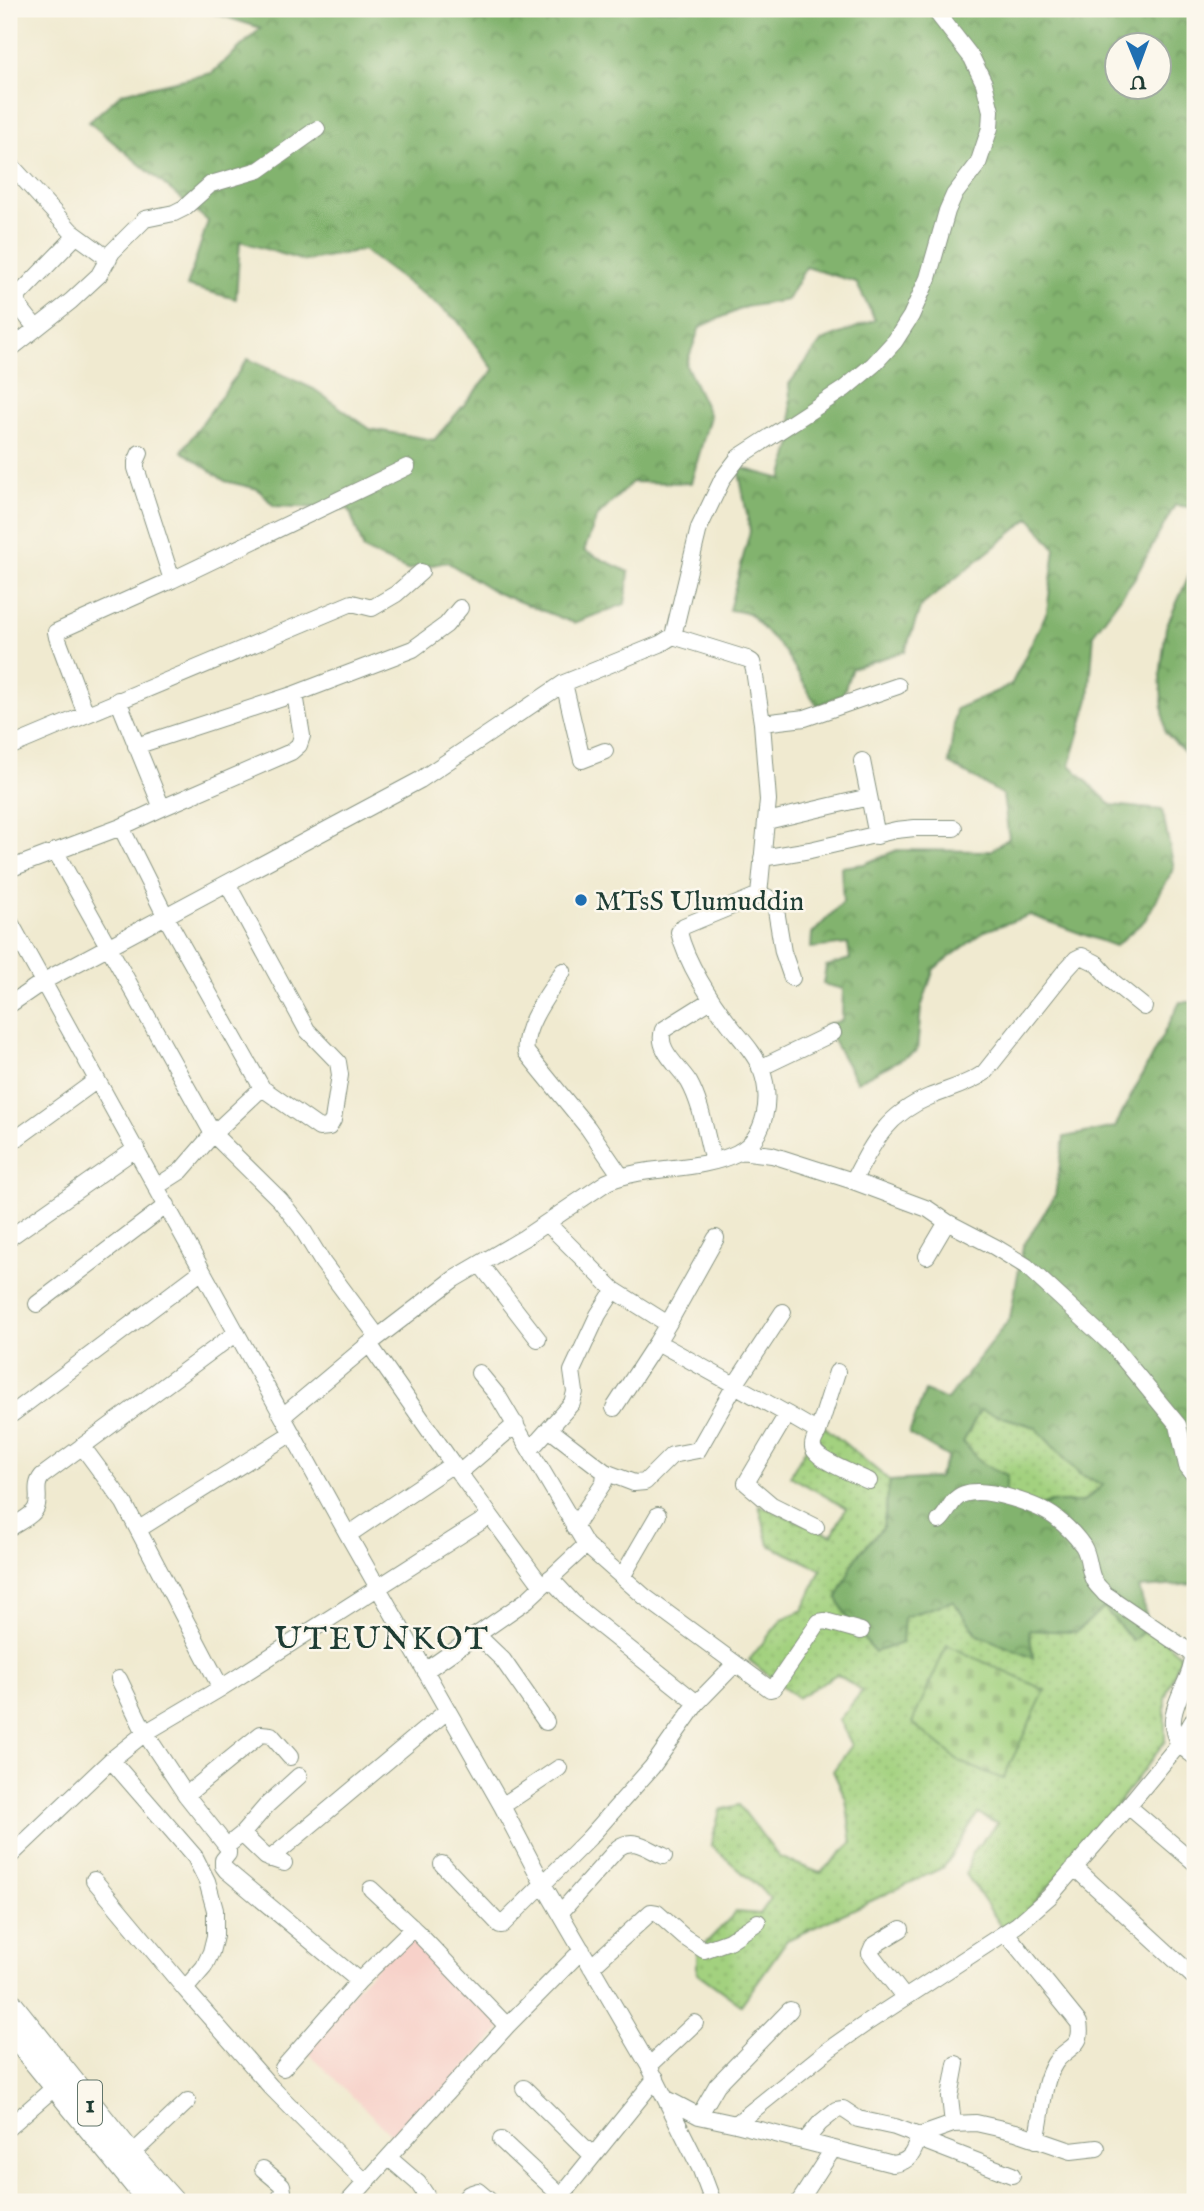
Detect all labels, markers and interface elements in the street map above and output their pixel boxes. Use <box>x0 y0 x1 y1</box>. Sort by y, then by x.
north arrow <box>1102 32 1172 102</box>
text: U <box>1129 69 1148 93</box>
place label: MTsS Ulumuddin <box>595 885 804 920</box>
marker: MTsS Ulumuddin <box>573 892 589 908</box>
district label: UTEUNKOT <box>274 1620 490 1661</box>
road number: 1 <box>78 2080 102 2126</box>

